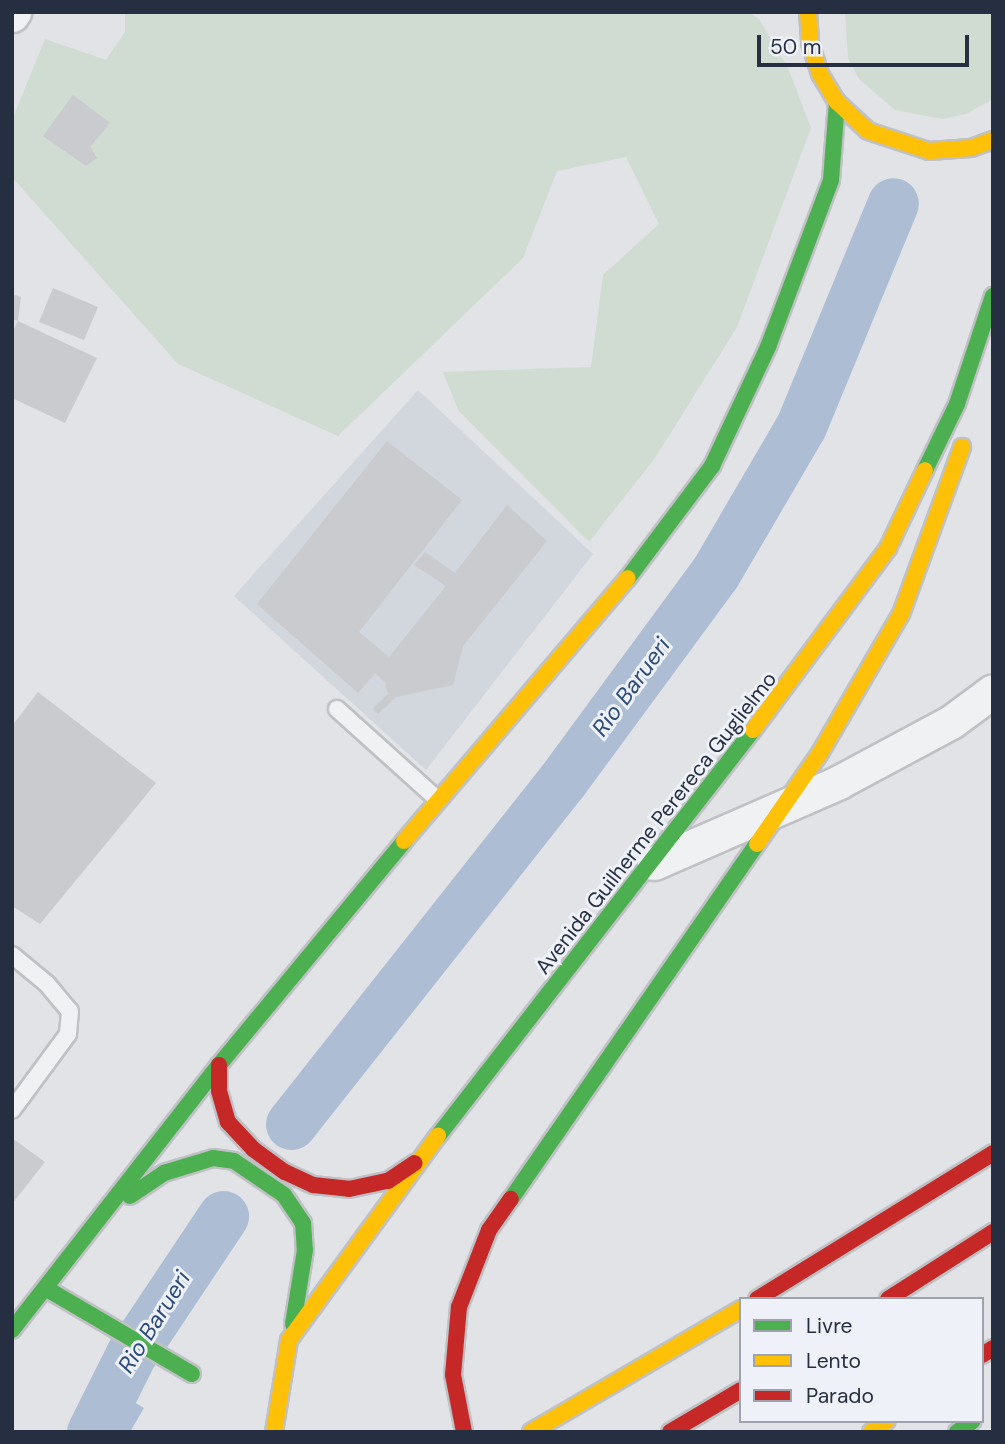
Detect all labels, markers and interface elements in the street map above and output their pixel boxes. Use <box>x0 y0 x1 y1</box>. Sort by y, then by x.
scale bar <box>760 21 972 65</box>
text: 50 m <box>770 33 821 61</box>
water label: Rio Barueri <box>586 632 676 742</box>
street label: Avenida Guilherme Perereca Guglielmo <box>530 667 782 979</box>
water label: Rio Barueri <box>112 1266 196 1378</box>
legend <box>739 1297 984 1423</box>
text: Livre <box>806 1312 852 1340</box>
text: Lento <box>806 1347 861 1375</box>
text: Parado <box>806 1382 874 1410</box>

